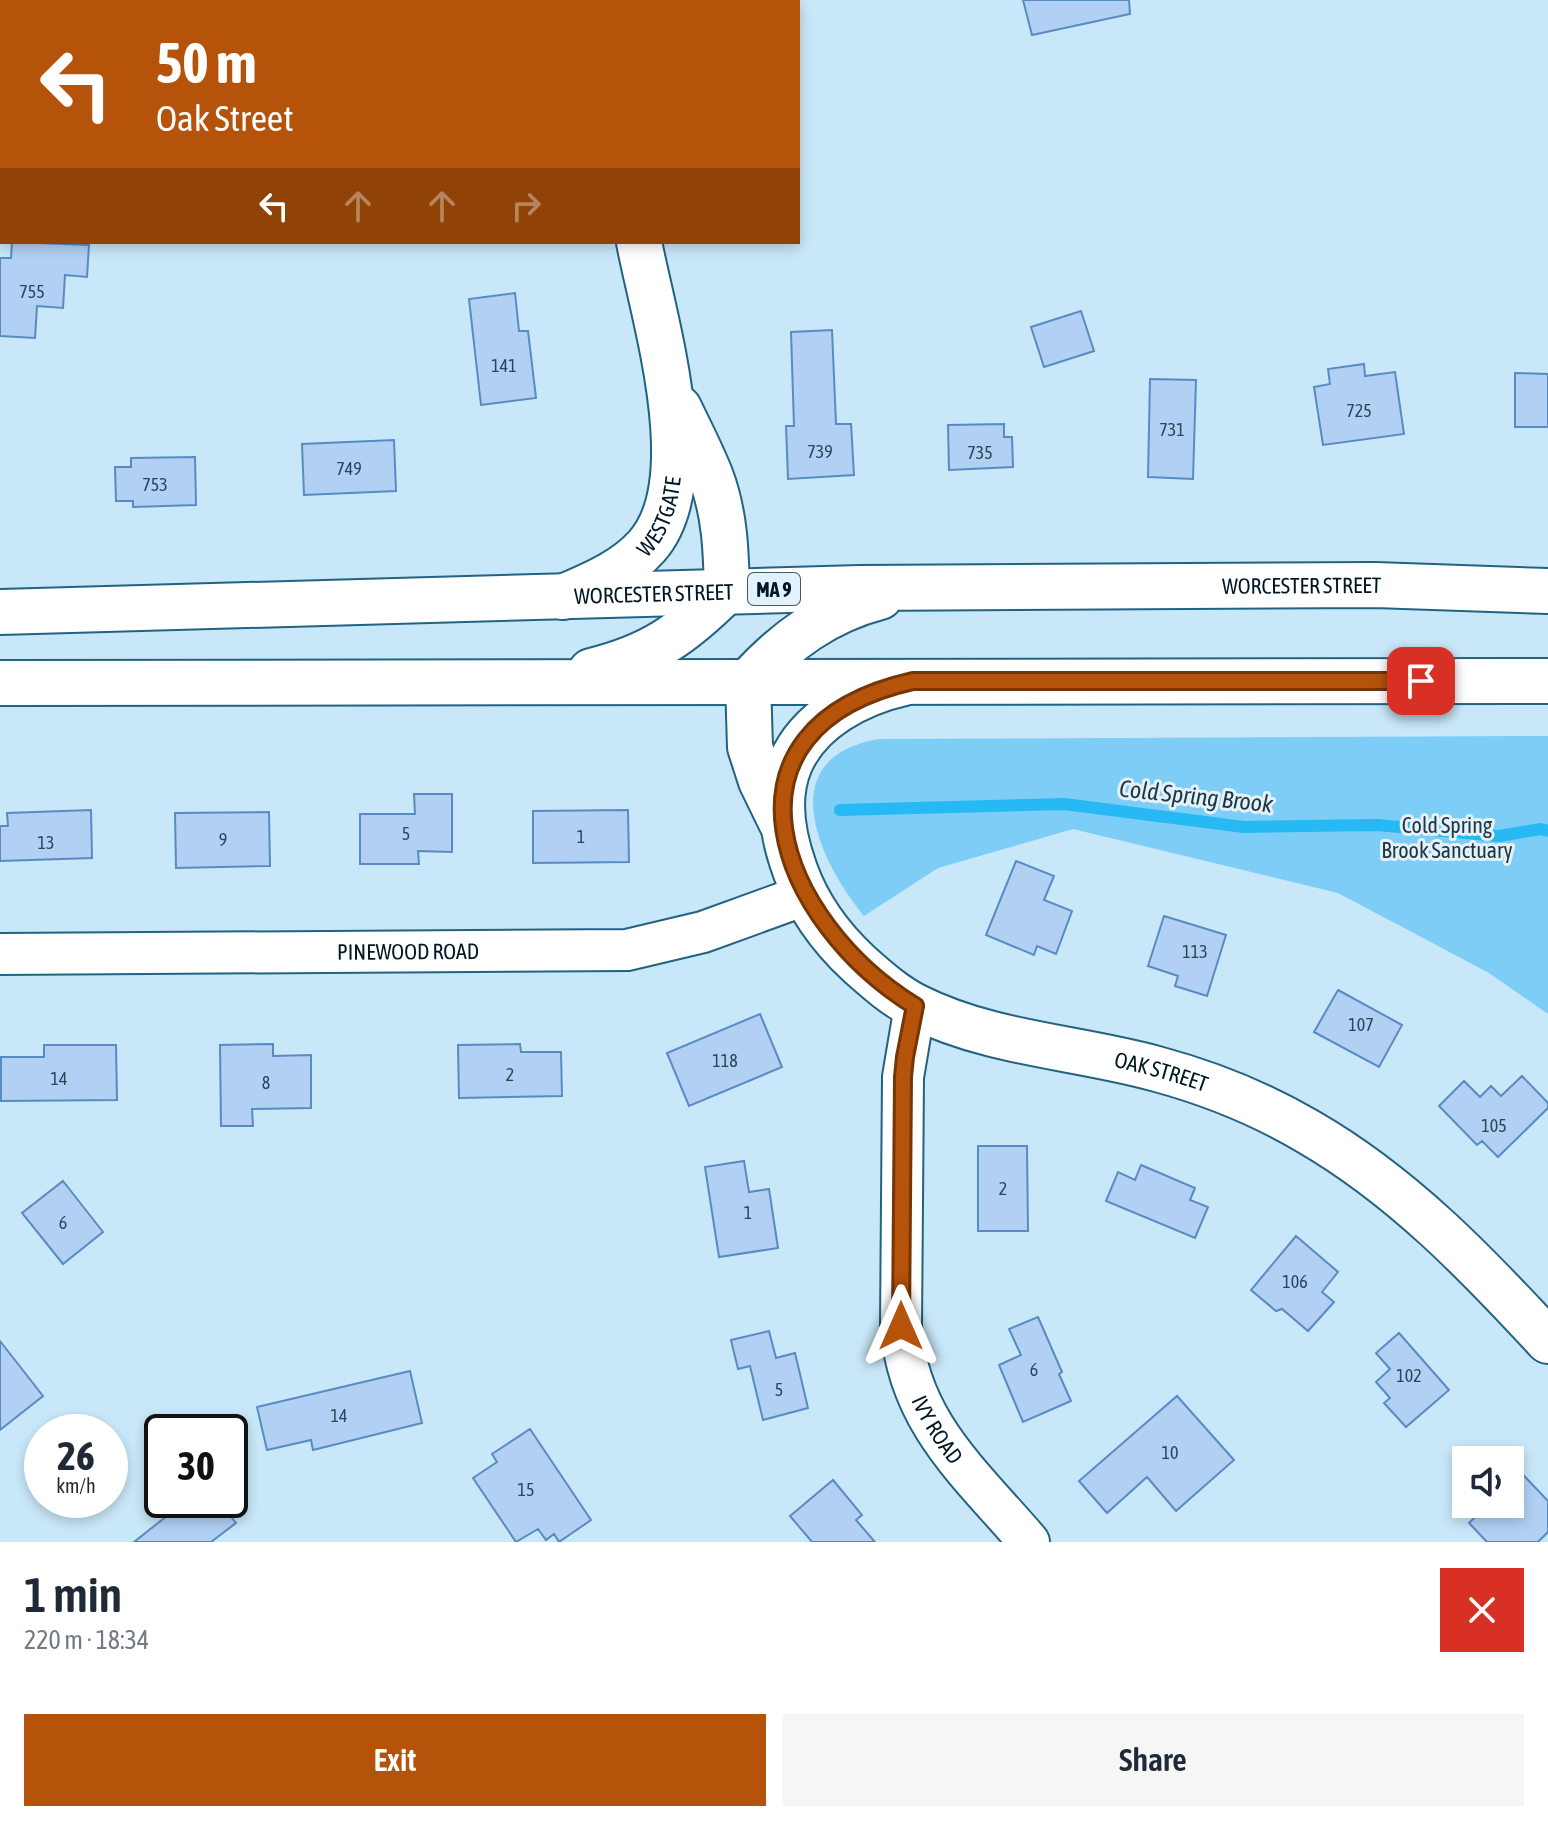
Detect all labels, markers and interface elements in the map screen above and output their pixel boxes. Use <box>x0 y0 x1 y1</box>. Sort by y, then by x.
text: 50 m <box>156 31 257 95</box>
icon: left <box>24 32 128 136</box>
text: Oak Street <box>156 97 294 139</box>
icon: left <box>252 184 296 228</box>
icon: ahead <box>336 184 380 228</box>
icon: ahead <box>420 184 464 228</box>
icon: right <box>504 184 548 228</box>
house number: 755 <box>19 281 45 302</box>
house number: 141 <box>491 355 517 376</box>
house number: 725 <box>1346 400 1372 421</box>
house number: 731 <box>1159 419 1185 440</box>
house number: 739 <box>807 441 833 462</box>
house number: 735 <box>967 442 993 463</box>
house number: 749 <box>336 458 362 479</box>
house number: 753 <box>142 474 168 495</box>
street label: WESTGATE <box>631 475 686 562</box>
street label: WORCESTER STREET <box>1222 572 1382 599</box>
road number: MA 9 <box>748 573 800 605</box>
street label: WORCESTER STREET <box>574 579 734 609</box>
pin <box>1387 647 1455 715</box>
icon: arrive <box>1399 659 1443 703</box>
water label: Cold Spring Brook <box>1118 775 1274 818</box>
park label: Cold Spring Brook Sanctuary <box>1381 812 1513 863</box>
house number: 5 <box>402 823 410 844</box>
house number: 1 <box>577 826 585 847</box>
house number: 9 <box>219 829 227 850</box>
house number: 13 <box>38 832 54 853</box>
street label: PINEWOOD ROAD <box>337 938 479 965</box>
house number: 113 <box>1182 941 1208 962</box>
house number: 107 <box>1348 1014 1374 1035</box>
street label: OAK STREET <box>1112 1046 1212 1097</box>
house number: 118 <box>712 1050 738 1071</box>
house number: 2 <box>506 1064 514 1085</box>
house number: 14 <box>51 1068 67 1089</box>
house number: 8 <box>262 1072 270 1093</box>
house number: 105 <box>1481 1115 1507 1136</box>
house number: 2 <box>999 1178 1007 1199</box>
house number: 1 <box>744 1202 752 1223</box>
house number: 6 <box>59 1212 67 1233</box>
house number: 106 <box>1282 1271 1308 1292</box>
position arrow <box>859 1284 943 1368</box>
house number: 6 <box>1030 1359 1038 1380</box>
house number: 102 <box>1396 1365 1422 1386</box>
house number: 5 <box>775 1379 783 1400</box>
street label: IVY ROAD <box>906 1391 968 1469</box>
house number: 14 <box>331 1405 347 1426</box>
speed limit sign: 30 <box>144 1414 248 1518</box>
text: 26 <box>57 1433 95 1478</box>
house number: 10 <box>1162 1442 1178 1463</box>
map controls <box>1452 1446 1524 1518</box>
button: sound <box>1452 1446 1524 1518</box>
text: km/h <box>56 1474 96 1497</box>
house number: 15 <box>518 1479 534 1500</box>
text: 1 min <box>24 1567 122 1622</box>
button: close <box>1440 1568 1524 1652</box>
text: 220 m · 18:34 <box>24 1625 149 1655</box>
button: Exit <box>24 1714 766 1806</box>
button: Share <box>782 1714 1524 1806</box>

